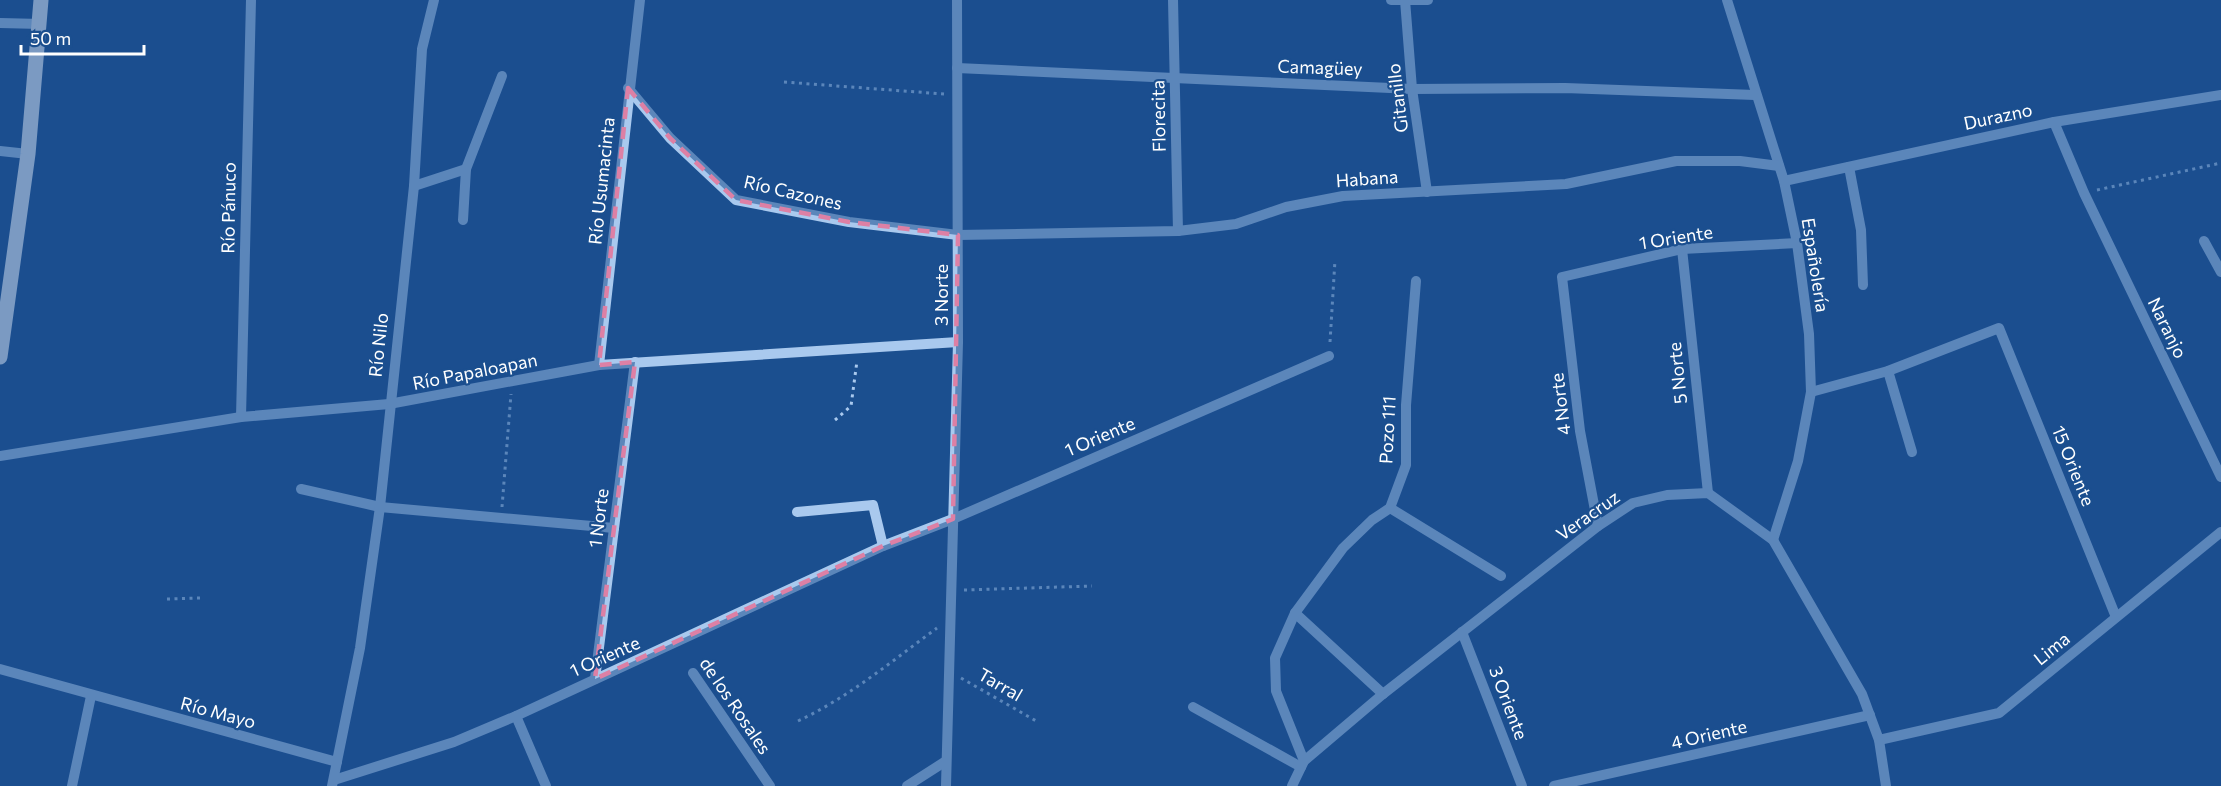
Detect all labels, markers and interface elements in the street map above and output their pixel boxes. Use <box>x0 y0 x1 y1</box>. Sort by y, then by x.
scale bar <box>21 18 144 56</box>
text: 50 m <box>30 27 71 49</box>
street label: Camagüey <box>1277 55 1363 79</box>
street label: Gitanillo <box>1382 62 1412 134</box>
street label: Florecita <box>1146 80 1170 152</box>
street label: Durazno <box>1961 98 2034 134</box>
street label: Río Usumacinta <box>583 116 619 246</box>
street label: Río Pánuco <box>216 162 240 254</box>
street label: Habana <box>1335 165 1399 191</box>
street label: Río Cazones <box>742 170 845 214</box>
street label: Españolería <box>1798 216 1834 314</box>
street label: 1 Oriente <box>1637 220 1714 254</box>
street label: 3 Norte <box>930 264 952 326</box>
street label: Naranjo <box>2144 293 2192 362</box>
street label: Río Nilo <box>364 312 392 378</box>
street label: 5 Norte <box>1663 341 1691 405</box>
street label: Río Papaloapan <box>410 348 539 394</box>
street label: 4 Norte <box>1545 372 1575 436</box>
street label: Pozo 111 <box>1374 395 1400 464</box>
street label: 1 Oriente <box>1061 411 1138 461</box>
street label: 15 Oriente <box>2048 422 2100 509</box>
street label: Veracruz <box>1552 485 1623 545</box>
street label: 1 Norte <box>583 487 613 549</box>
street label: Lima <box>2029 627 2074 669</box>
street label: 1 Oriente <box>566 631 643 681</box>
street label: de los Rosales <box>695 653 776 758</box>
street label: Tarral <box>974 663 1027 706</box>
street label: 3 Oriente <box>1485 663 1533 742</box>
street label: Río Mayo <box>178 691 258 733</box>
street label: 4 Oriente <box>1669 715 1749 753</box>

